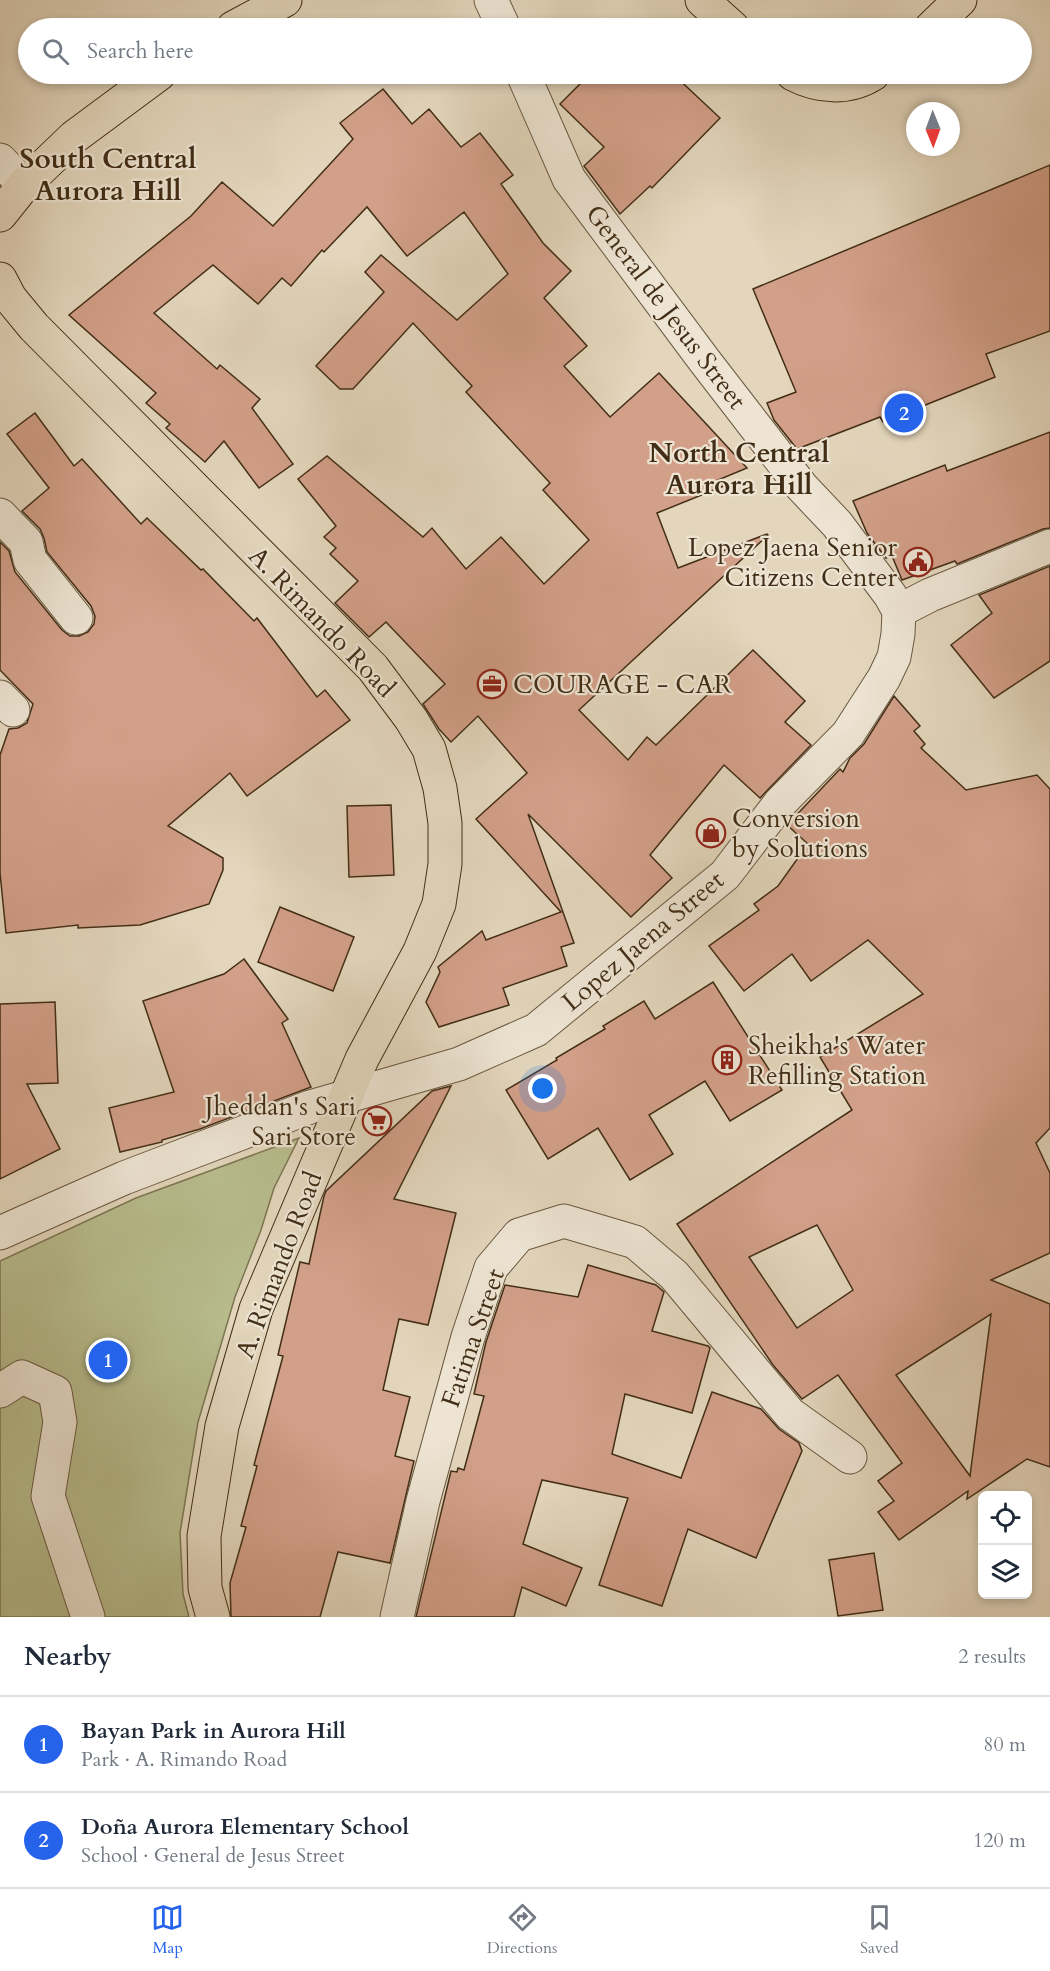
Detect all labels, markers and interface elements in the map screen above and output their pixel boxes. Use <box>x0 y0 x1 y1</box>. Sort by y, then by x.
search box <box>18 18 1032 84</box>
icon: search <box>39 35 72 68</box>
text: Search here <box>87 36 194 66</box>
north arrow <box>906 102 960 156</box>
district label: South Central Aurora Hill <box>20 140 196 210</box>
street label: General de Jesus Street <box>577 198 755 416</box>
pin: 2 <box>884 390 924 436</box>
district label: North Central Aurora Hill <box>649 434 829 504</box>
place label: Lopez Jaena Senior Citizens Center <box>688 530 898 595</box>
street label: A. Rimando Road <box>241 539 403 705</box>
public building icon: Lopez Jaena Senior Citizens Center <box>902 546 934 578</box>
place label: COURAGE - CAR <box>513 667 732 702</box>
office icon: COURAGE - CAR <box>476 668 508 700</box>
place label: Conversion by Solutions <box>732 801 868 866</box>
shop icon: Conversion by Solutions <box>695 817 727 849</box>
street label: Lopez Jaena Street <box>555 863 731 1019</box>
place label: Sheikha's Water Refilling Station <box>748 1028 926 1093</box>
building icon: Sheikha's Water Refilling Station <box>711 1044 743 1076</box>
your location <box>528 1074 557 1103</box>
place label: Jheddan's Sari Sari Store <box>201 1089 356 1154</box>
supermarket icon: Jheddan's Sari Sari Store <box>361 1105 393 1137</box>
street label: A. Rimando Road <box>227 1166 331 1363</box>
street label: Fatima Street <box>433 1264 513 1412</box>
pin: 1 <box>88 1338 128 1382</box>
map controls <box>978 1491 1032 1599</box>
button: locate <box>978 1491 1032 1545</box>
button: layers <box>978 1545 1032 1599</box>
text: Nearby <box>24 1639 112 1674</box>
text: 2 results <box>958 1643 1026 1670</box>
text: Bayan Park in Aurora Hill <box>81 1716 346 1746</box>
text: 1 <box>38 1731 49 1758</box>
text: 80 m <box>983 1731 1026 1758</box>
text: Park · A. Rimando Road <box>81 1746 287 1773</box>
text: Doña Aurora Elementary School <box>81 1812 409 1842</box>
text: 2 <box>38 1827 49 1854</box>
text: 120 m <box>973 1827 1026 1854</box>
text: School · General de Jesus Street <box>81 1842 344 1869</box>
tab: Map <box>151 1901 184 1959</box>
tab: Directions <box>487 1901 557 1959</box>
tab: Saved <box>860 1901 899 1959</box>

